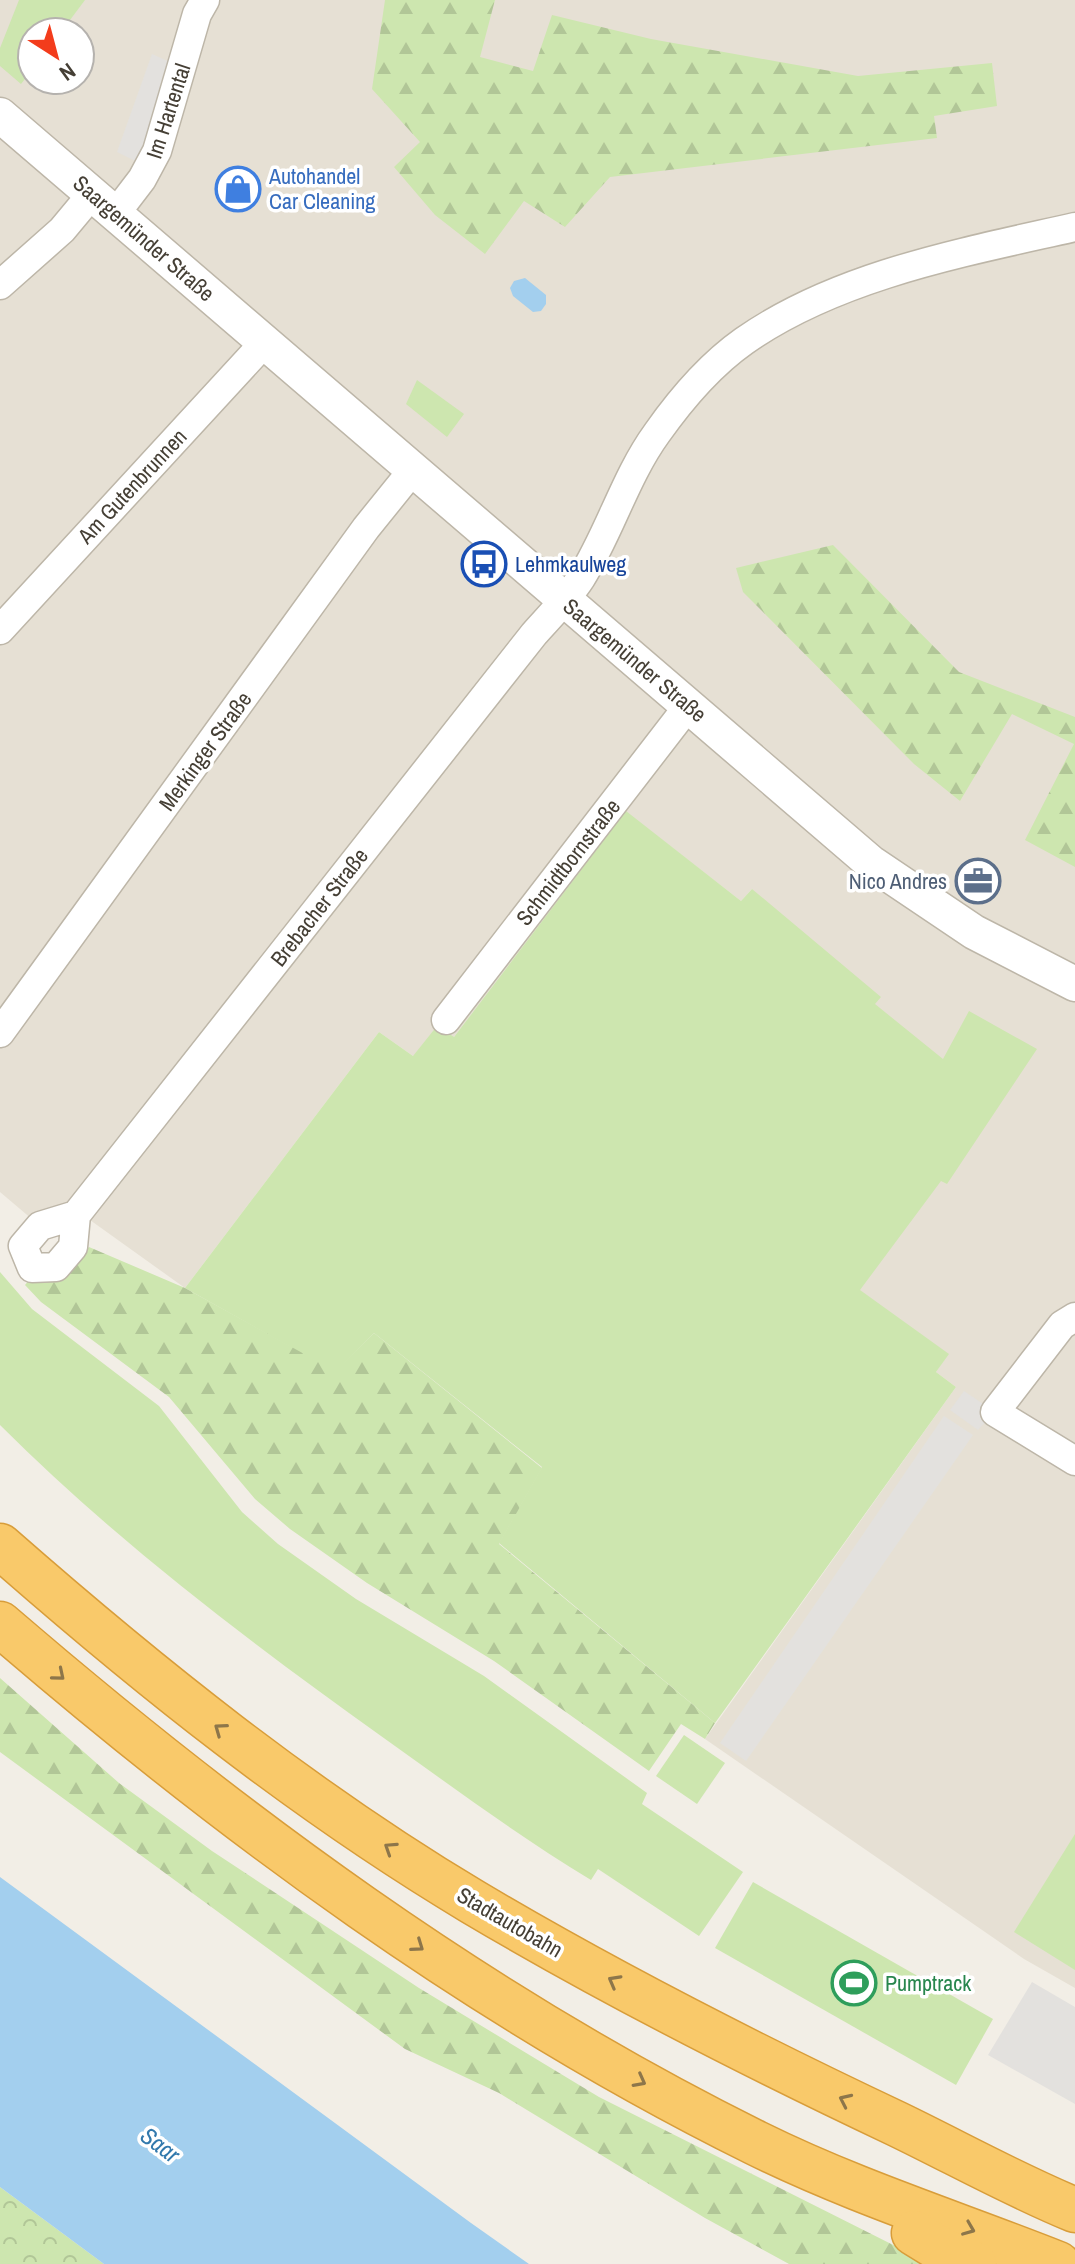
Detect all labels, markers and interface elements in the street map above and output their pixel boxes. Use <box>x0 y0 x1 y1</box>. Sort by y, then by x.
north arrow <box>16 16 96 96</box>
text: N <box>54 56 82 88</box>
street label: Im Hartental <box>139 60 197 162</box>
place label: Autohandel Car Cleaning <box>268 161 375 216</box>
shop icon: Autohandel Car Cleaning <box>214 165 262 213</box>
street label: Saargemünder Straße <box>67 168 221 308</box>
street label: Am Gutenbrunnen <box>70 422 193 551</box>
bus stop icon: Lehmkaulweg <box>460 540 508 588</box>
place label: Lehmkaulweg <box>515 549 626 579</box>
street label: Saargemünder Straße <box>557 591 713 729</box>
street label: Merkinger Straße <box>152 685 258 817</box>
street label: Schmidtbornstraße <box>509 792 627 932</box>
street label: Brebacher Straße <box>263 842 375 972</box>
office icon: Nico Andres <box>954 857 1002 905</box>
place label: Nico Andres <box>849 866 947 896</box>
one-way arrow <box>50 1665 64 1680</box>
one-way arrow <box>214 1724 229 1739</box>
one-way arrow <box>385 1843 399 1858</box>
street label: Stadtautobahn <box>452 1880 568 1964</box>
one-way arrow <box>409 1936 423 1951</box>
sports icon: Pumptrack <box>830 1959 878 2007</box>
place label: Pumptrack <box>885 1968 972 1998</box>
one-way arrow <box>608 1975 622 1991</box>
one-way arrow <box>631 2071 646 2086</box>
one-way arrow <box>838 2094 853 2110</box>
water label: Saar <box>134 2119 188 2170</box>
one-way arrow <box>961 2219 975 2236</box>

